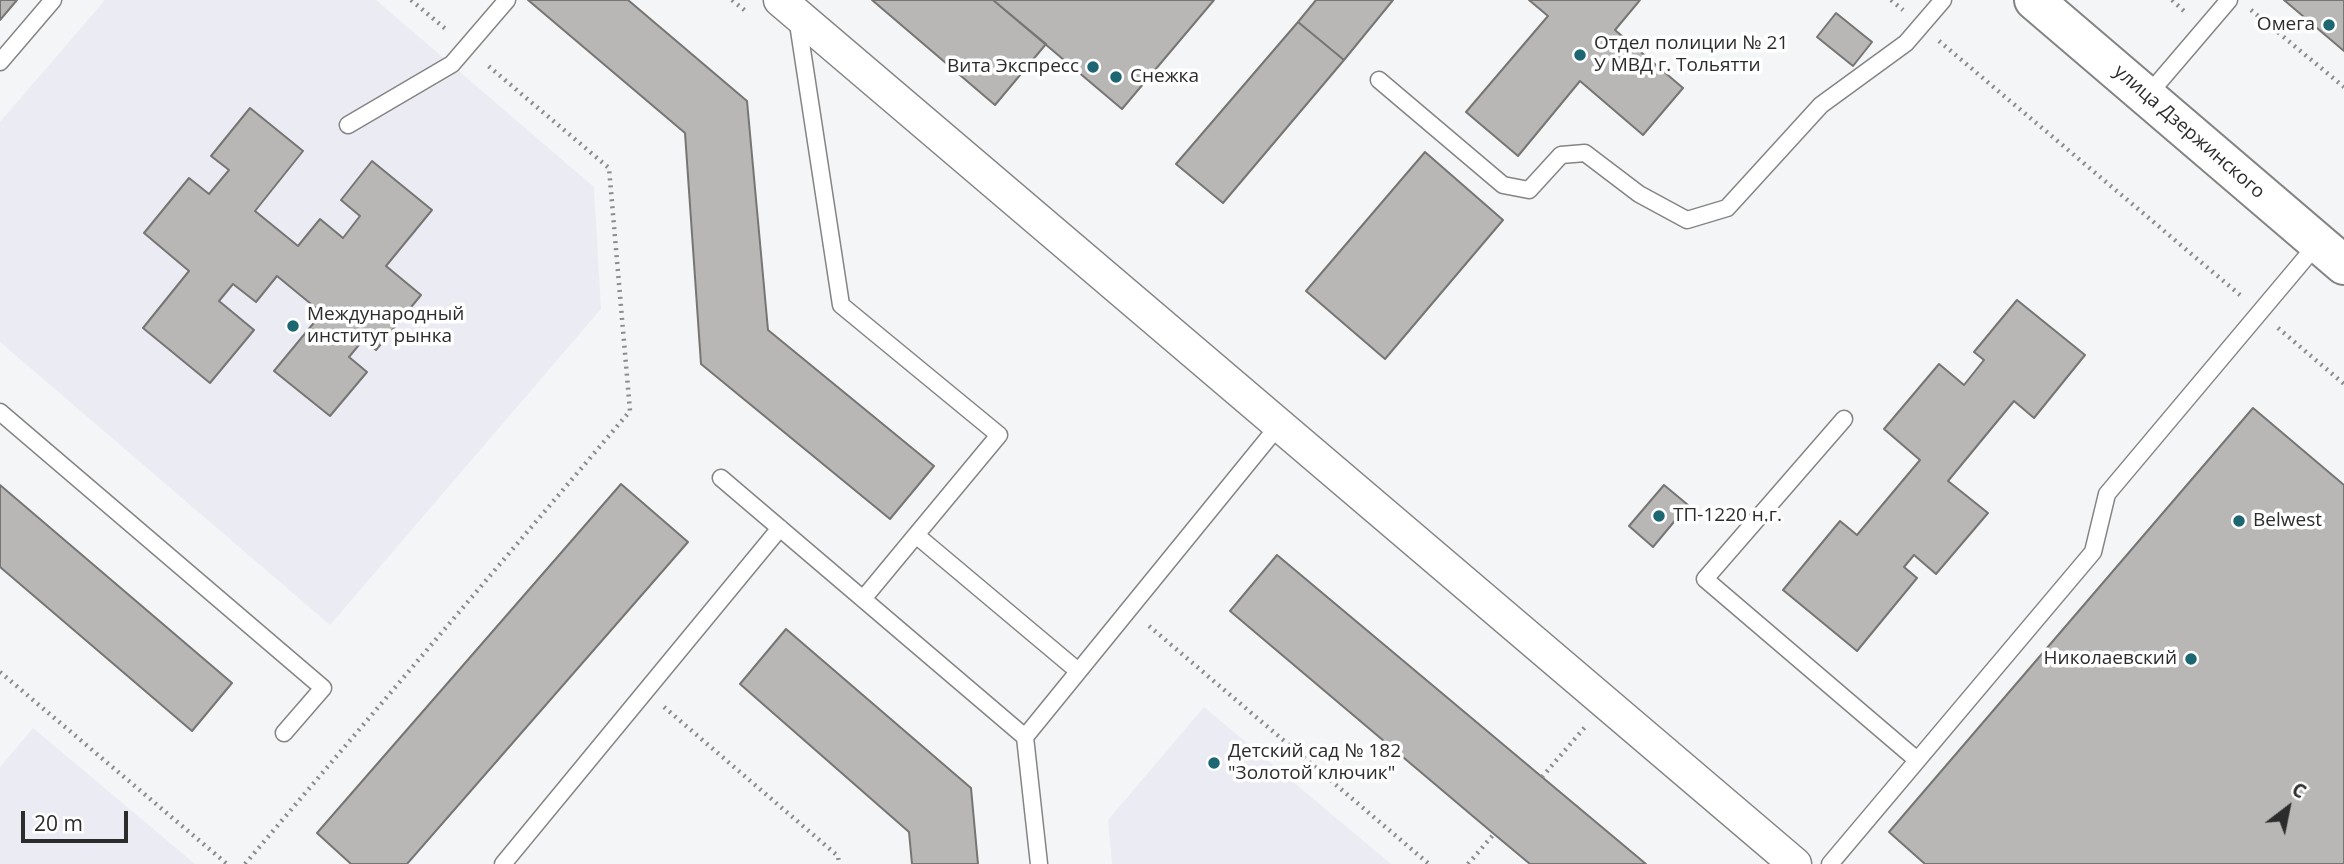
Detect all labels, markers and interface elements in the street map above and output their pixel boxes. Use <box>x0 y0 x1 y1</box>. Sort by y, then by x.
place label: Омега <box>2257 14 2315 36</box>
marker: Омега <box>2321 17 2337 33</box>
place label: Отдел полиции № 21 У МВД г. Тольятти <box>1594 33 1788 77</box>
marker: Отдел полиции № 21 У МВД г. Тольятти <box>1572 47 1588 63</box>
place label: Вита Экспресс <box>947 56 1079 78</box>
marker: Вита Экспресс <box>1085 59 1101 75</box>
street label: улица Дзержинского <box>2109 60 2269 204</box>
place label: Снежка <box>1130 66 1199 88</box>
marker: Снежка <box>1108 69 1124 85</box>
place label: Международный институт рынка <box>307 304 464 348</box>
marker: Международный институт рынка <box>285 318 301 334</box>
place label: ТП-1220 н.г. <box>1673 505 1782 527</box>
marker: ТП-1220 н.г. <box>1651 508 1667 524</box>
place label: Belwest <box>2253 510 2322 532</box>
marker: Belwest <box>2231 513 2247 529</box>
place label: Николаевский <box>2044 648 2177 670</box>
marker: Николаевский <box>2183 651 2199 667</box>
place label: Детский сад № 182 "Золотой ключик" <box>1228 741 1401 785</box>
marker: Детский сад № 182 "Золотой ключик" <box>1206 755 1222 771</box>
north arrow <box>2253 773 2323 843</box>
text: С <box>2287 776 2311 804</box>
scale bar <box>24 798 131 842</box>
text: 20 m <box>34 809 83 837</box>

